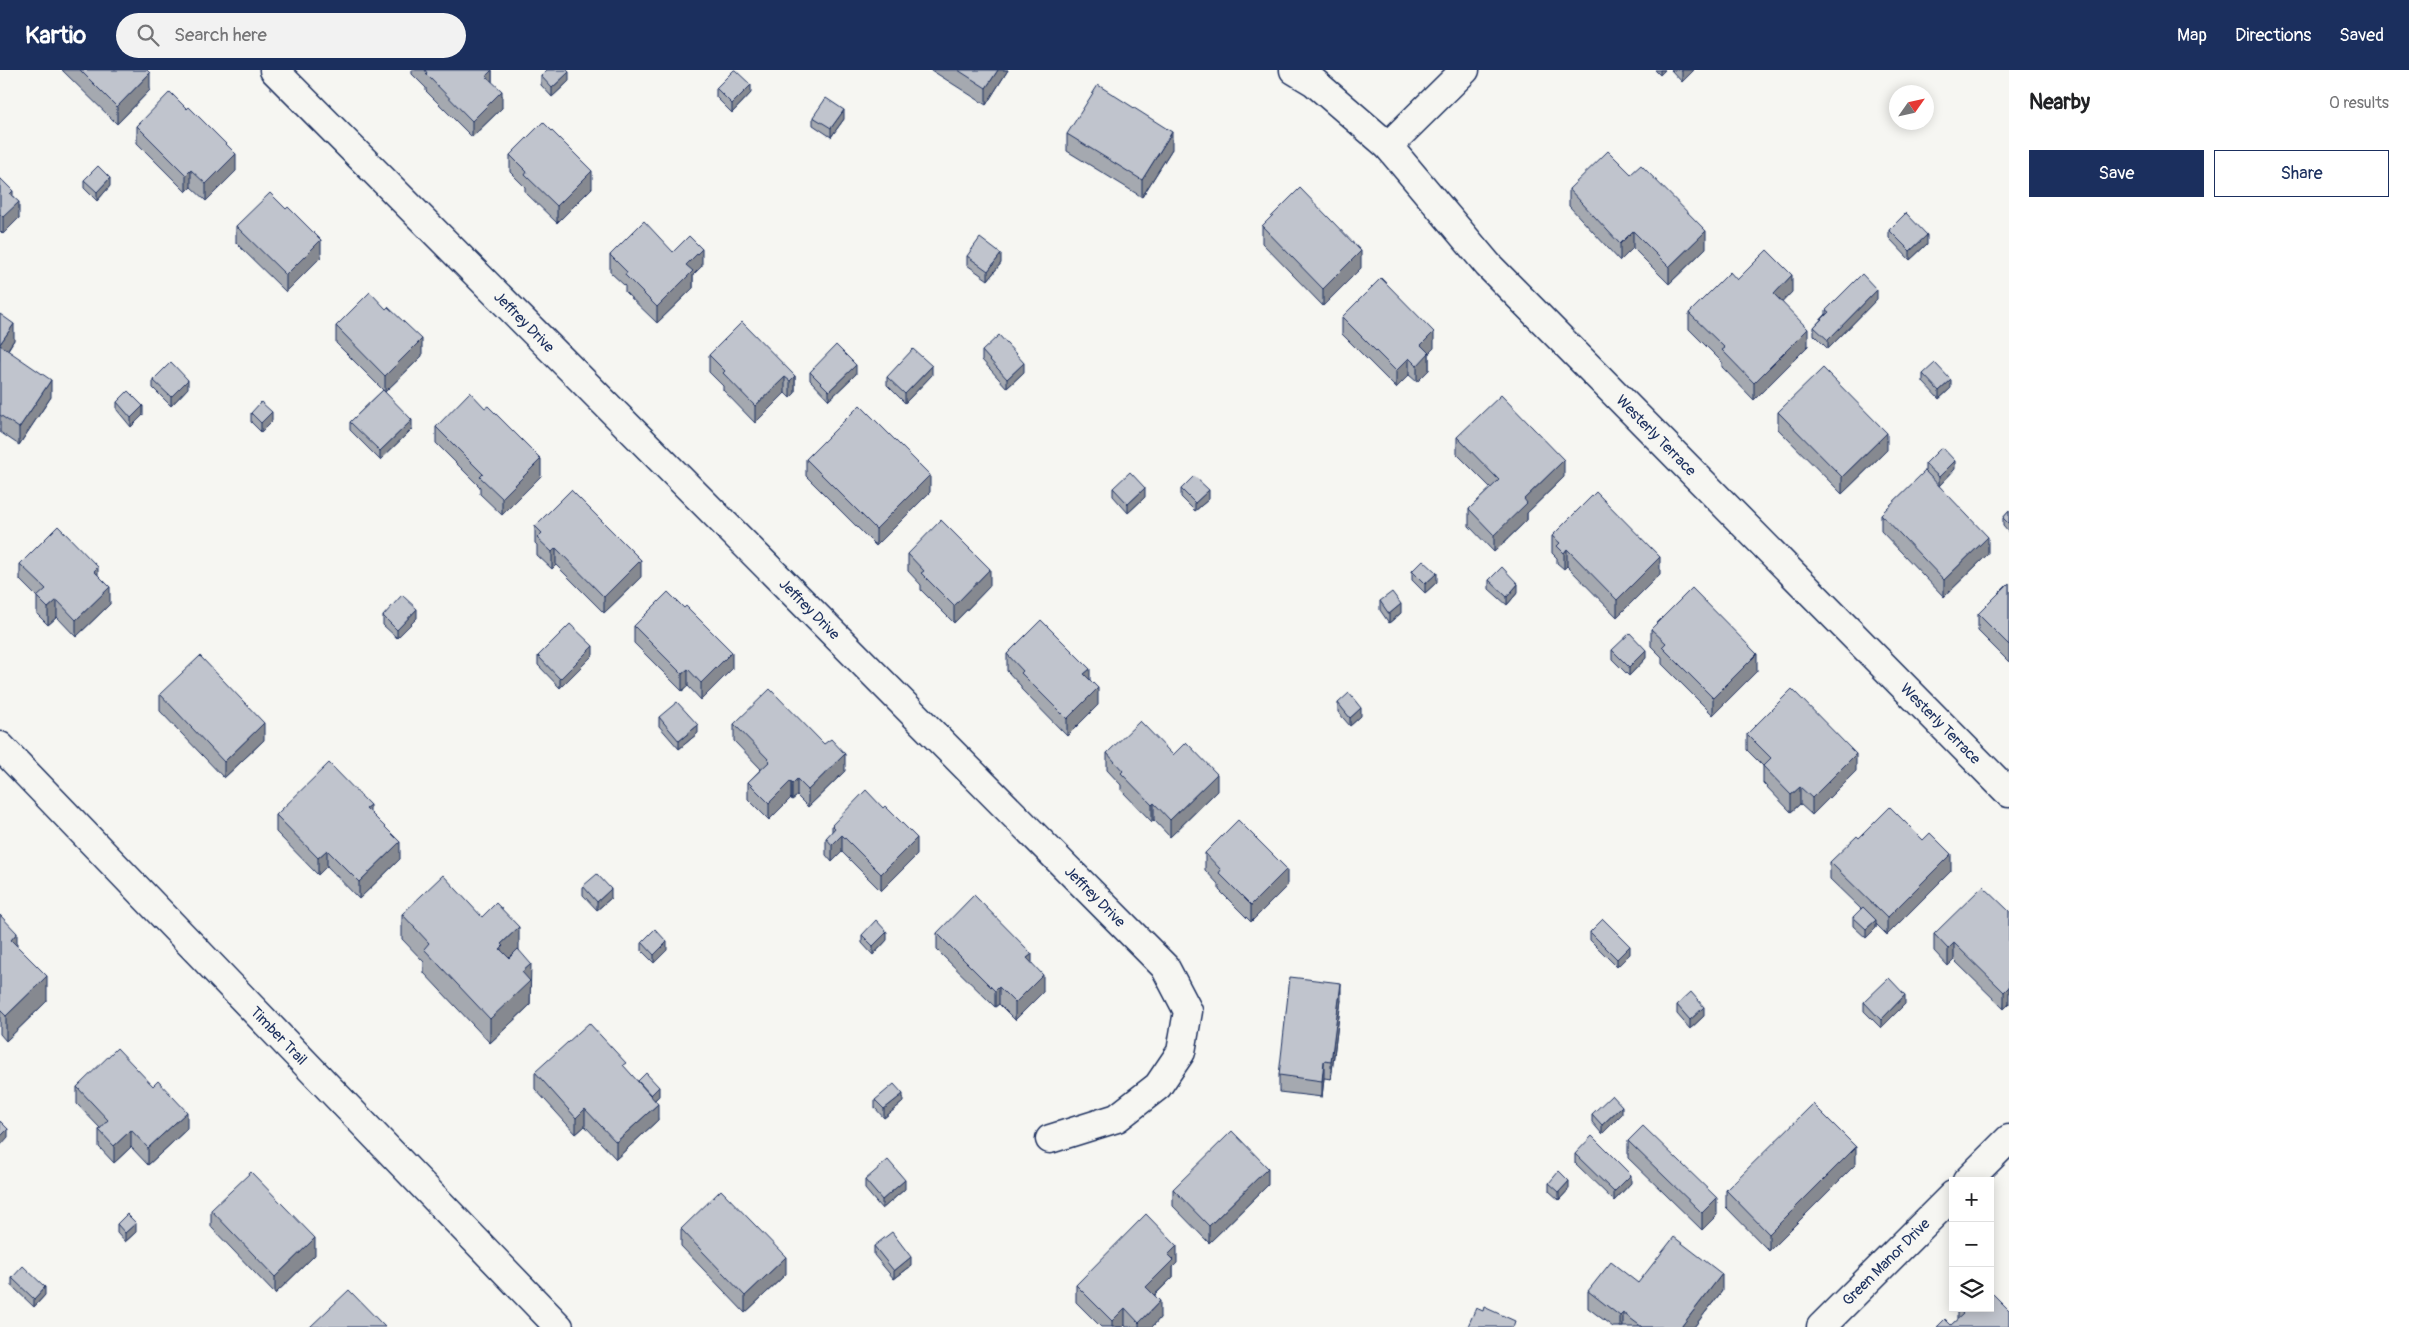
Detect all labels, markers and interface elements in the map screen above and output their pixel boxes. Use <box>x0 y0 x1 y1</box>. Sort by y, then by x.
search box <box>116 13 466 58</box>
text: Kartio <box>25 21 86 50</box>
icon: search <box>134 21 162 49</box>
text: Search here <box>174 23 267 47</box>
text: Map <box>2177 24 2207 47</box>
text: Directions <box>2235 24 2311 47</box>
text: Saved <box>2339 24 2384 47</box>
north arrow <box>1889 85 1934 130</box>
text: Nearby <box>2029 89 2090 116</box>
text: 0 results <box>2329 93 2389 113</box>
button: Save <box>2029 150 2204 197</box>
button: Share <box>2214 150 2389 197</box>
street label: Jeffrey Drive <box>489 288 559 357</box>
street label: Westerly Terrace <box>1612 391 1700 481</box>
street label: Jeffrey Drive <box>775 575 844 645</box>
street label: Westerly Terrace <box>1896 679 1985 769</box>
street label: Jeffrey Drive <box>1060 862 1130 932</box>
street label: Timber Trail <box>246 1003 311 1069</box>
map controls <box>1949 1177 1994 1312</box>
button: + <box>1949 1177 1994 1222</box>
street label: Green Manor Drive <box>1839 1214 1935 1310</box>
button: − <box>1949 1222 1994 1267</box>
button: layers <box>1949 1267 1994 1312</box>

